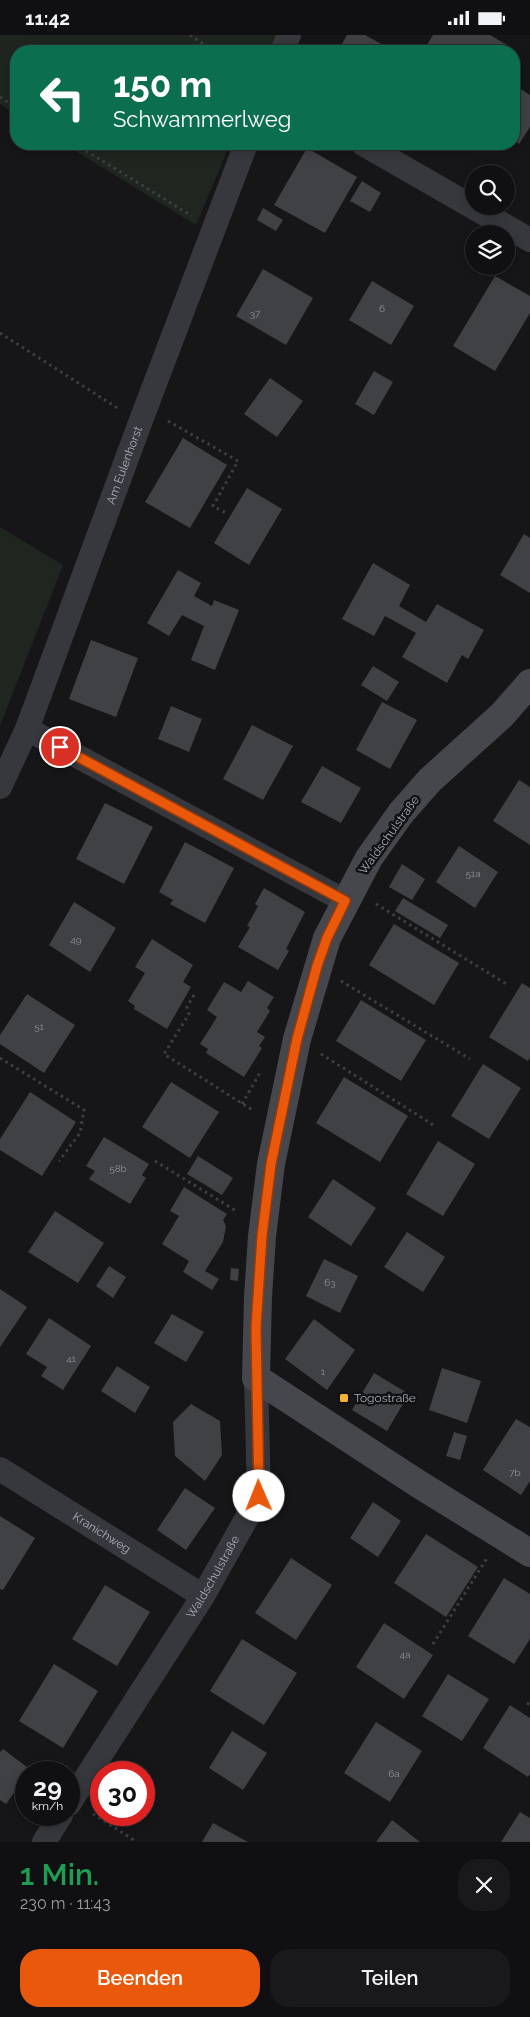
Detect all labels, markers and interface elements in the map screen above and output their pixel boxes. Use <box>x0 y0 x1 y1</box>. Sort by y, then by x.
text: 11:42 <box>25 7 70 29</box>
text: 150 m <box>113 64 212 105</box>
icon: left <box>30 65 95 130</box>
text: Schwammerlweg <box>113 106 291 132</box>
map controls <box>465 165 515 275</box>
button: search <box>465 165 515 215</box>
button: layers <box>465 225 515 275</box>
house number: 6 <box>379 303 385 314</box>
house number: 37 <box>250 308 261 319</box>
street label: Am Eulenhorst <box>104 424 145 506</box>
pin <box>39 726 81 768</box>
icon: arrive <box>46 733 74 761</box>
street label: Waldschulstraße <box>356 793 422 877</box>
house number: 51a <box>465 868 481 879</box>
house number: 49 <box>70 934 82 945</box>
house number: 51 <box>34 1021 45 1032</box>
house number: 58b <box>109 1163 127 1174</box>
house number: 63 <box>324 1277 336 1288</box>
house number: 41 <box>66 1353 77 1364</box>
house number: 1 <box>321 1366 326 1377</box>
place label: Togostraße <box>354 1391 416 1405</box>
marker: Togostraße <box>338 1392 350 1404</box>
house number: 7b <box>509 1467 521 1478</box>
position arrow <box>232 1469 284 1521</box>
street label: Kranichweg <box>70 1509 133 1556</box>
street label: Waldschulstraße <box>184 1533 242 1621</box>
house number: 4a <box>400 1649 410 1660</box>
speed limit sign: 30 <box>90 1761 155 1826</box>
house number: 6a <box>388 1768 400 1779</box>
text: 29 <box>33 1772 62 1802</box>
text: km/h <box>32 1799 63 1813</box>
text: 1 Min. <box>20 1857 99 1892</box>
button: close <box>458 1859 510 1911</box>
text: 230 m · 11:43 <box>20 1894 111 1913</box>
button: Beenden <box>20 1949 260 2007</box>
button: Teilen <box>270 1949 510 2007</box>

